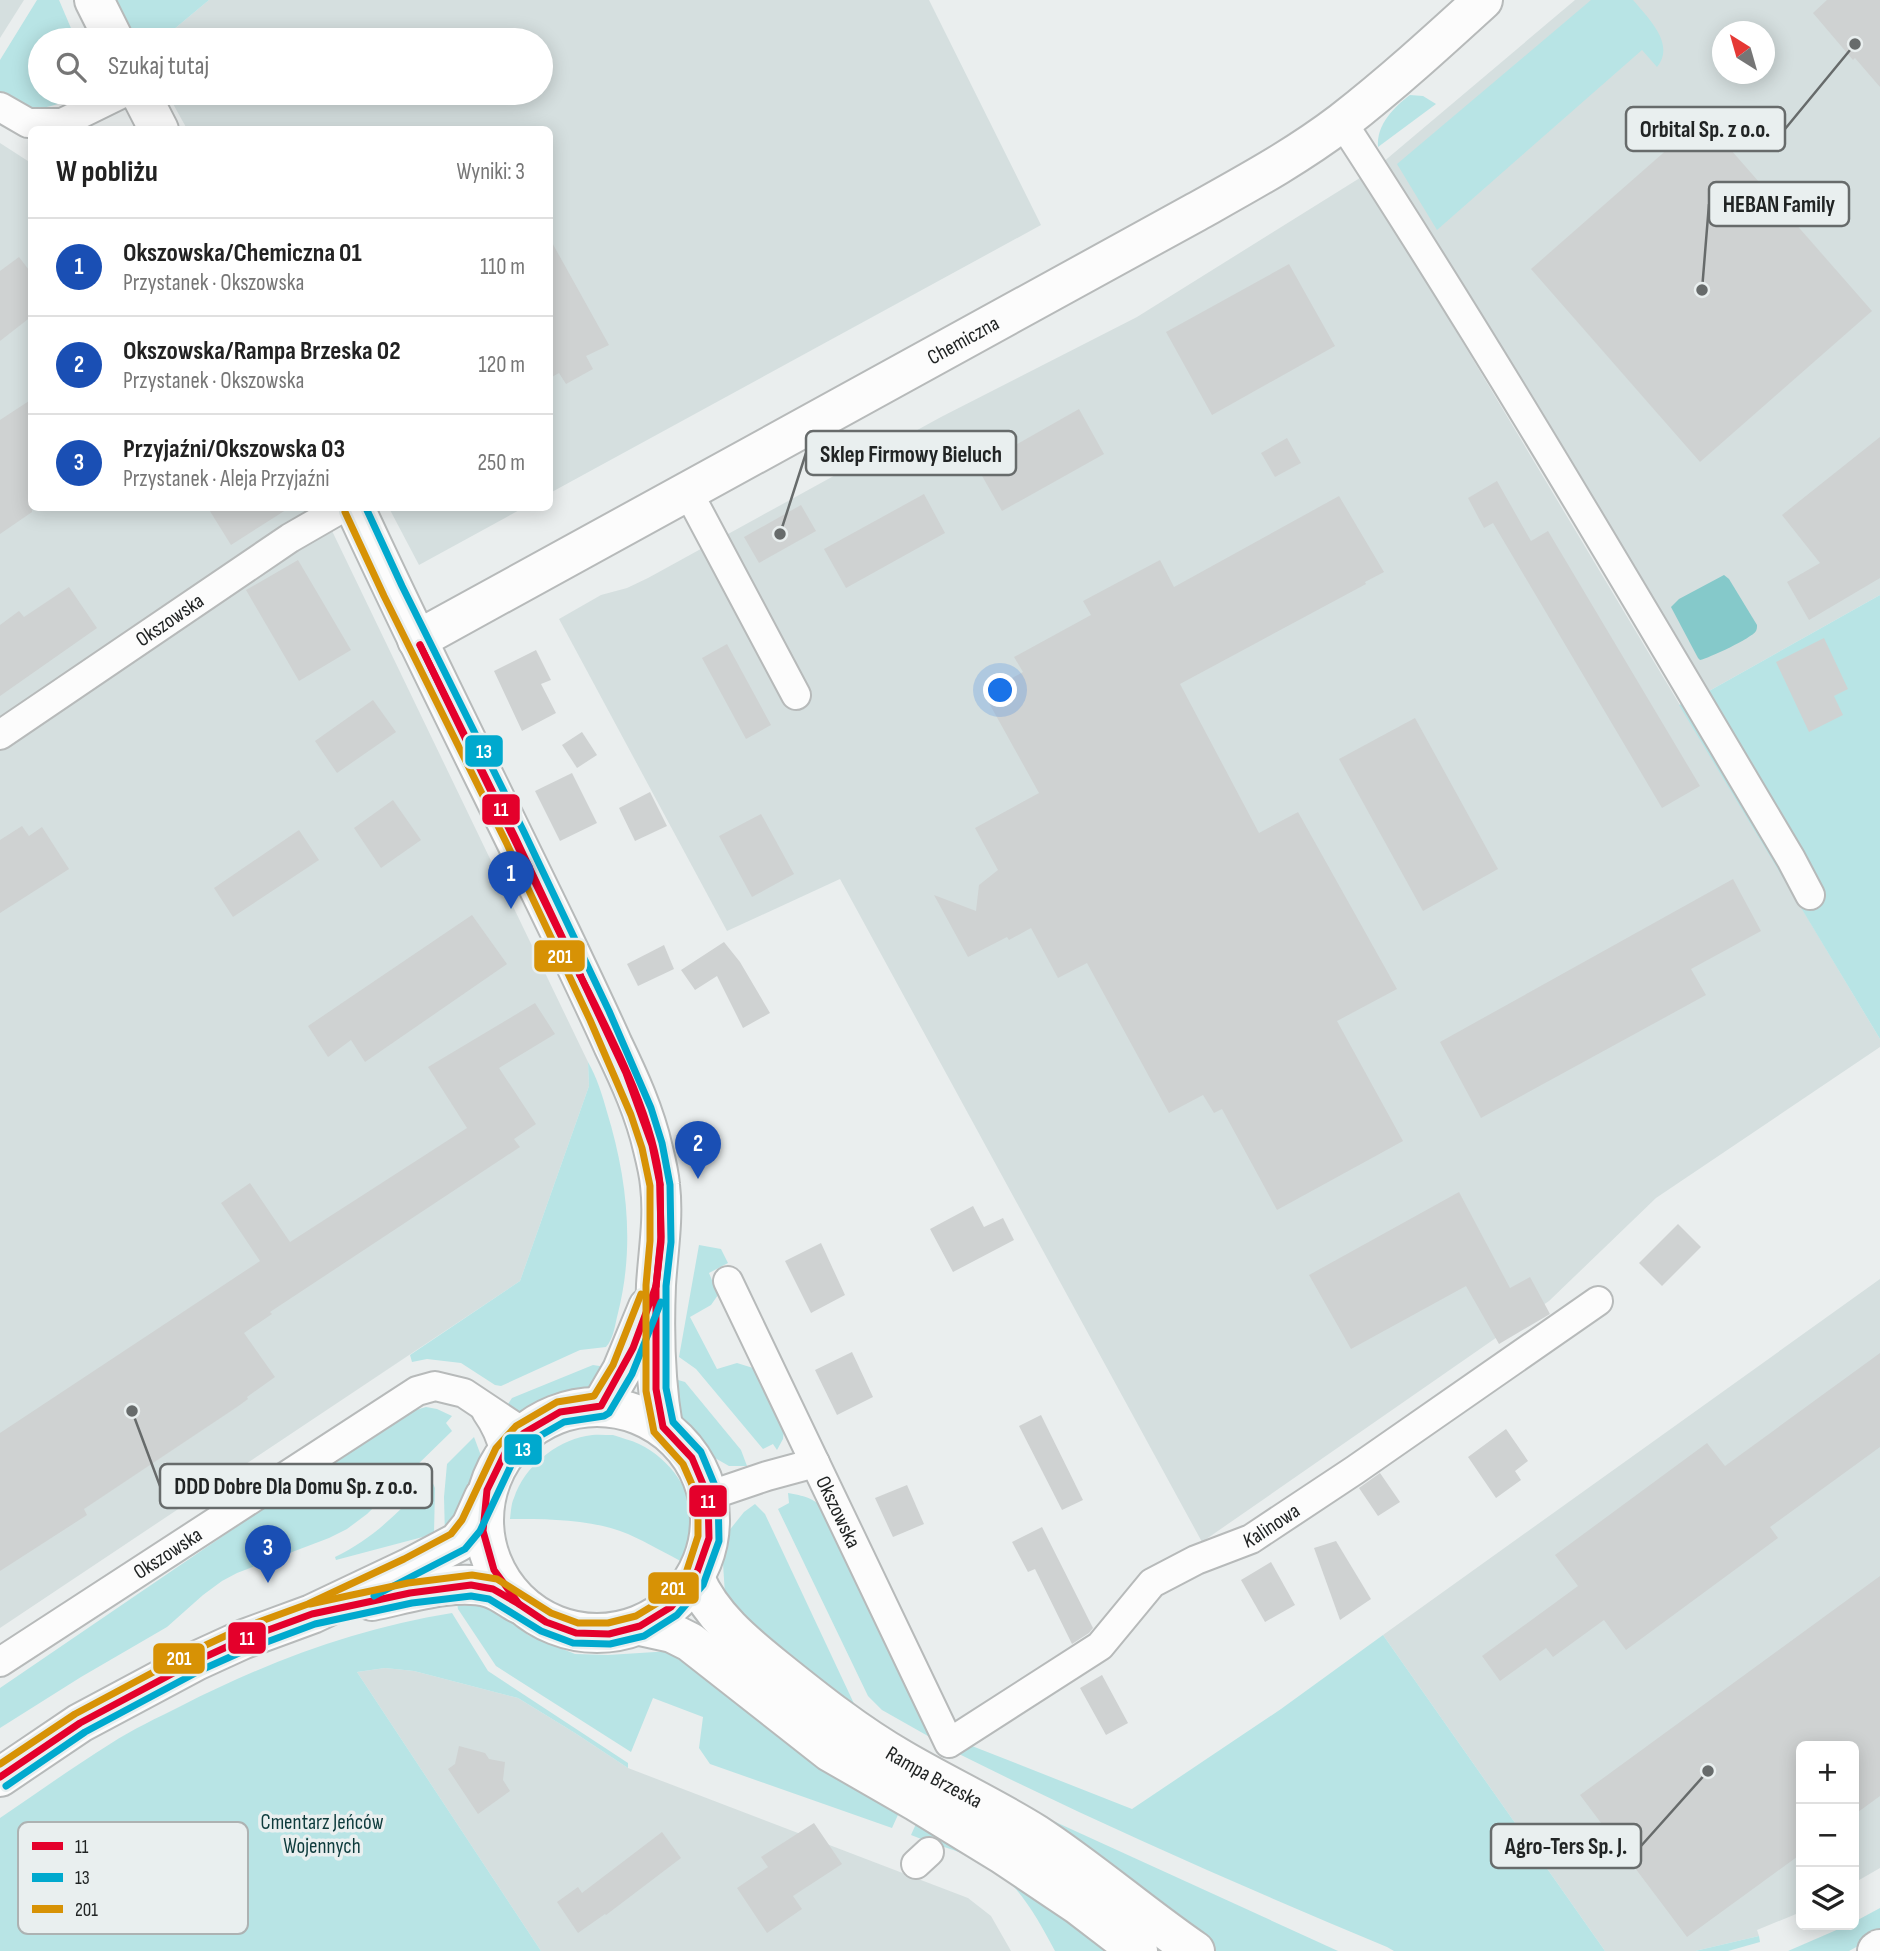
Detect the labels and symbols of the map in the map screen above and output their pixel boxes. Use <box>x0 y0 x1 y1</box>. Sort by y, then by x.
north arrow <box>1712 21 1775 84</box>
callout: Orbital Sp. z o.o. <box>1626 107 1785 151</box>
text: Orbital Sp. z o.o. <box>1640 116 1770 144</box>
callout: HEBAN Family <box>1709 182 1849 226</box>
text: HEBAN Family <box>1723 191 1836 219</box>
street label: Chemiczna <box>923 310 1003 370</box>
callout: Sklep Firmowy Bieluch <box>806 431 1016 475</box>
text: Sklep Firmowy Bieluch <box>820 441 1002 469</box>
street label: Okszowska <box>131 588 208 652</box>
your location <box>983 673 1017 707</box>
line badge: 13 <box>464 734 504 768</box>
text: 13 <box>476 741 492 764</box>
line badge: 11 <box>481 793 521 826</box>
text: 11 <box>494 799 509 822</box>
pin: 1 <box>488 851 534 909</box>
line badge: 201 <box>533 939 586 973</box>
text: 201 <box>548 946 573 969</box>
pin: 2 <box>675 1121 721 1179</box>
line badge: 13 <box>503 1433 543 1466</box>
text: 13 <box>515 1439 531 1462</box>
callout: DDD Dobre Dla Domu Sp. z o.o. <box>160 1464 432 1508</box>
street label: Okszowska <box>811 1472 866 1552</box>
text: DDD Dobre Dla Domu Sp. z o.o. <box>174 1473 418 1501</box>
line badge: 11 <box>688 1484 728 1518</box>
text: 11 <box>701 1491 716 1514</box>
street label: Kalinowa <box>1240 1498 1304 1553</box>
street label: Okszowska <box>129 1522 207 1584</box>
pin: 3 <box>245 1525 291 1583</box>
line badge: 201 <box>647 1571 700 1605</box>
text: 201 <box>661 1578 686 1601</box>
line badge: 11 <box>227 1621 267 1655</box>
text: 11 <box>240 1628 255 1651</box>
line badge: 201 <box>152 1642 206 1675</box>
text: 201 <box>167 1648 192 1671</box>
street label: Rampa Brzeska <box>881 1740 987 1813</box>
park label: Cmentarz Jeńców Wojennych <box>261 1810 384 1859</box>
legend <box>18 1822 248 1934</box>
callout: Agro-Ters Sp. J. <box>1491 1824 1641 1868</box>
text: Agro-Ters Sp. J. <box>1504 1833 1627 1861</box>
text: 11 <box>75 1836 89 1859</box>
text: 13 <box>75 1867 90 1890</box>
text: 201 <box>75 1899 98 1922</box>

